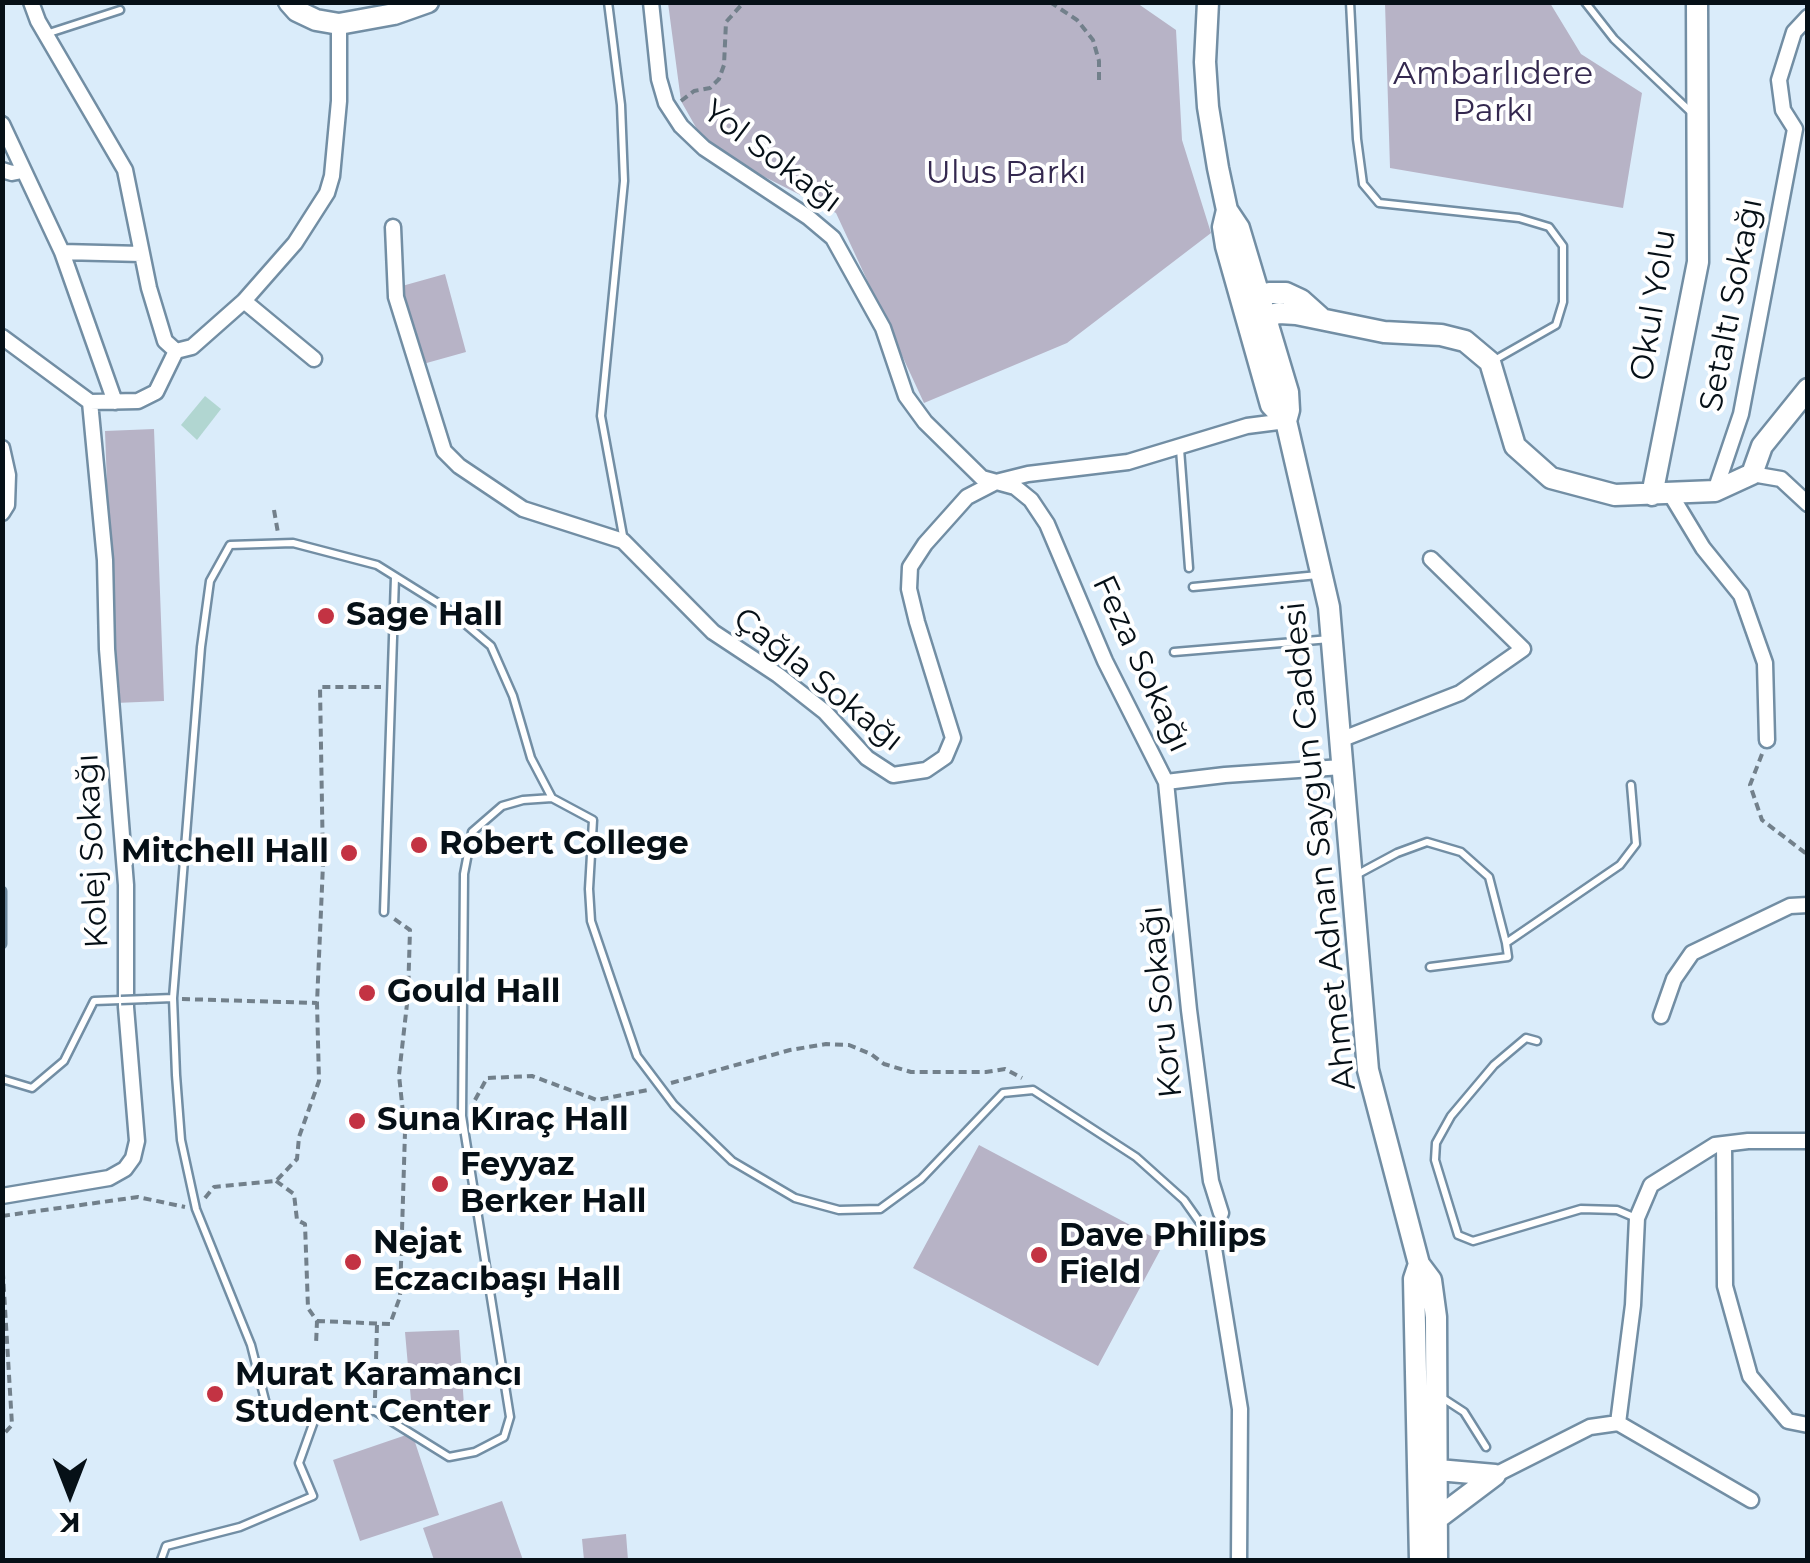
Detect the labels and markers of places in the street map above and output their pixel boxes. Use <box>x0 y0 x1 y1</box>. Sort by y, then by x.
place label: Sage Hall <box>346 597 503 635</box>
marker: Sage Hall <box>315 605 337 627</box>
place label: Robert College <box>439 826 689 864</box>
place label: Mitchell Hall <box>121 834 329 872</box>
marker: Robert College <box>408 834 430 856</box>
marker: Mitchell Hall <box>338 842 360 864</box>
place label: Gould Hall <box>387 974 560 1012</box>
marker: Gould Hall <box>356 982 378 1004</box>
place label: Suna Kıraç Hall <box>377 1102 629 1140</box>
marker: Suna Kıraç Hall <box>346 1110 368 1132</box>
place label: Feyyaz Berker Hall <box>460 1147 646 1222</box>
marker: Feyyaz Berker Hall <box>429 1173 451 1195</box>
place label: Dave Philips Field <box>1059 1218 1266 1293</box>
place label: Nejat Eczacıbaşı Hall <box>373 1225 621 1300</box>
marker: Dave Philips Field <box>1028 1244 1050 1266</box>
marker: Nejat Eczacıbaşı Hall <box>342 1251 364 1273</box>
place label: Murat Karamancı Student Center <box>235 1357 522 1432</box>
marker: Murat Karamancı Student Center <box>204 1383 226 1405</box>

